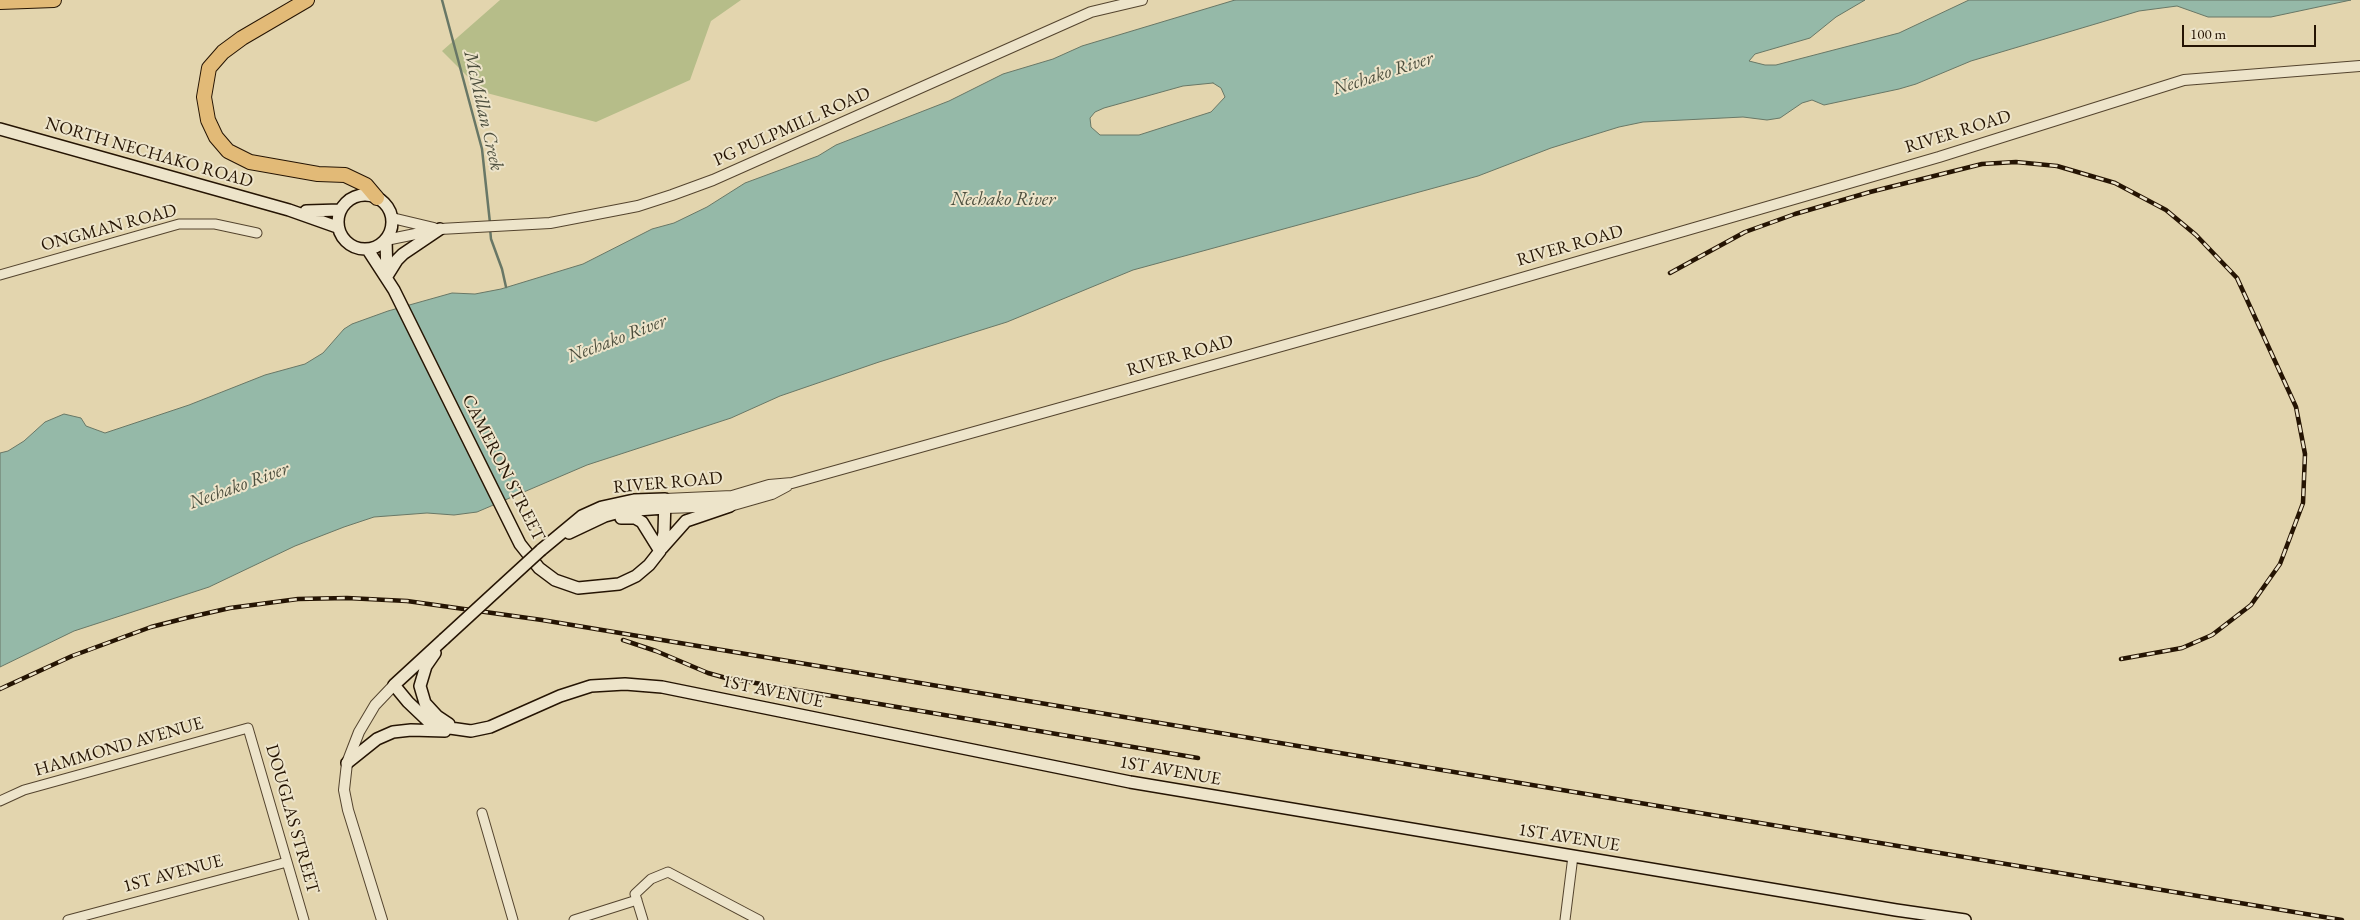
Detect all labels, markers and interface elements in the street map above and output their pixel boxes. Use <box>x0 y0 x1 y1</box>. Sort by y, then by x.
scale bar <box>2185 15 2319 47</box>
text: 100 m <box>2190 24 2226 43</box>
water label: Nechako River <box>1330 47 1436 101</box>
water label: McMillan Creek <box>458 49 508 173</box>
street label: PG PULPMILL ROAD <box>710 83 874 171</box>
street label: RIVER ROAD <box>1902 106 2014 158</box>
street label: NORTH NECHAKO ROAD <box>43 113 255 193</box>
water label: Nechako River <box>951 189 1055 211</box>
street label: ONGMAN ROAD <box>39 199 179 257</box>
street label: RIVER ROAD <box>1514 221 1626 271</box>
water label: Nechako River <box>564 310 670 368</box>
street label: RIVER ROAD <box>1124 331 1236 381</box>
street label: CAMERON STREET <box>457 391 549 545</box>
water label: Nechako River <box>186 457 292 515</box>
street label: RIVER ROAD <box>612 467 724 499</box>
street label: 1ST AVENUE <box>721 671 825 713</box>
street label: HAMMOND AVENUE <box>32 713 206 781</box>
street label: DOUGLAS STREET <box>260 742 324 896</box>
street label: 1ST AVENUE <box>1118 751 1222 791</box>
street label: 1ST AVENUE <box>1517 819 1621 857</box>
street label: 1ST AVENUE <box>121 850 225 898</box>

